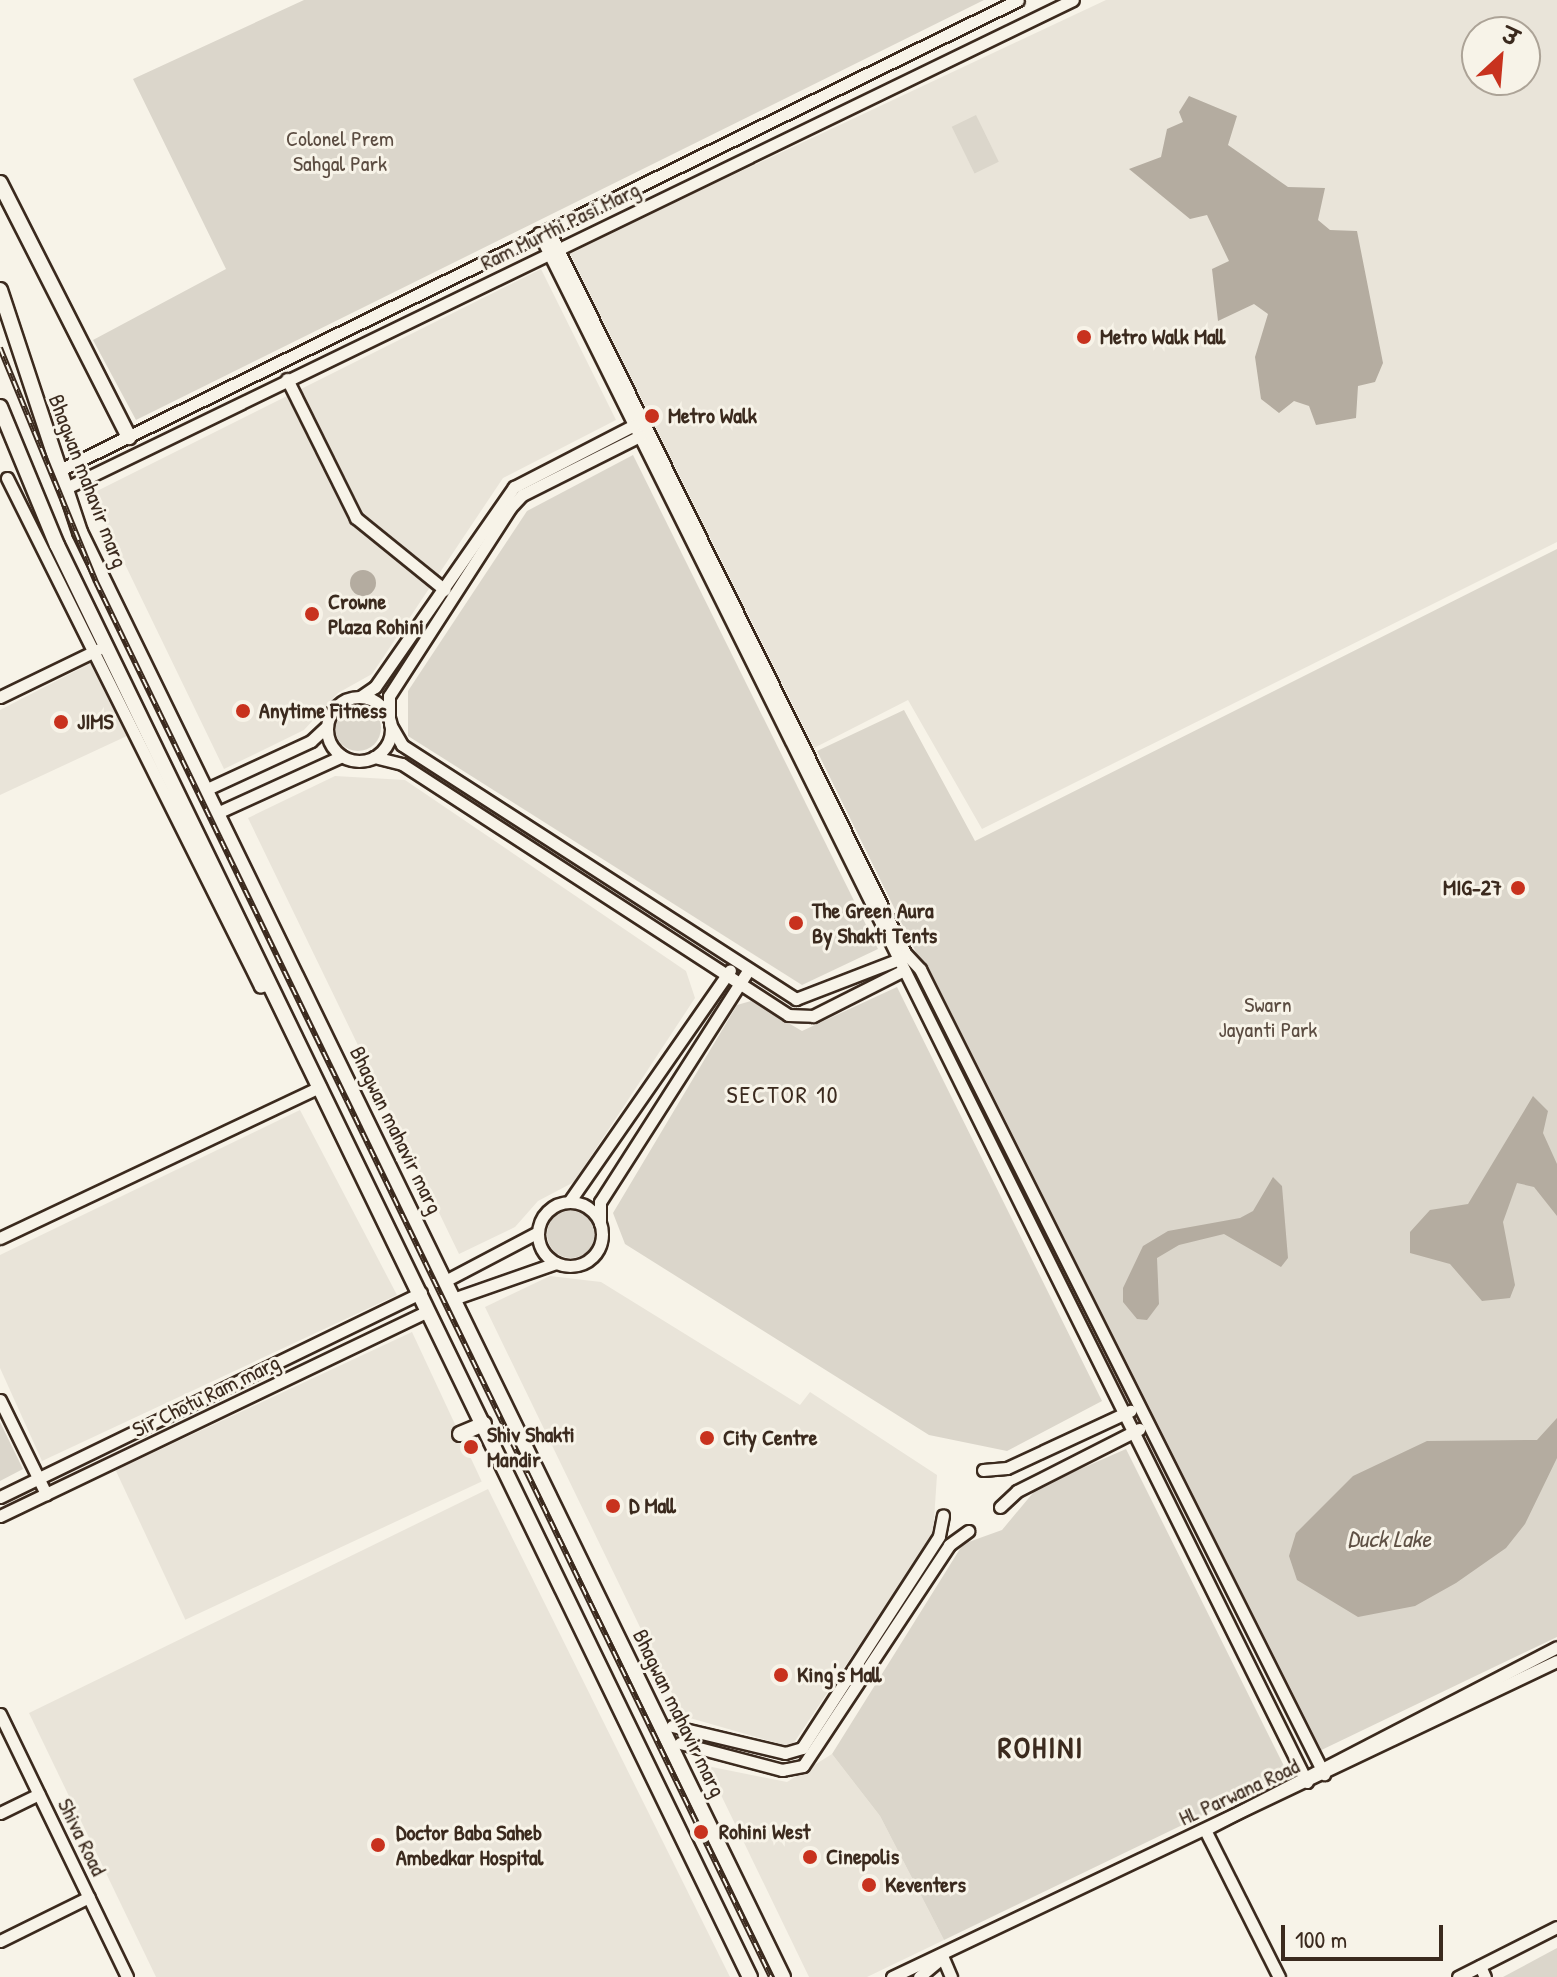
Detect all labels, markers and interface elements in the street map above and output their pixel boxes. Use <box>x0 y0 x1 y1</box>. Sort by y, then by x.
north arrow <box>1461 16 1541 96</box>
text: उ <box>1497 20 1524 53</box>
park label: Colonel Prem Sahgal Park <box>286 125 394 176</box>
street label: Ram Murthi Pasi Marg <box>476 176 644 276</box>
place label: Metro Walk Mall <box>1100 324 1225 350</box>
marker: Metro Walk Mall <box>1075 328 1093 346</box>
street label: Bhagwan mahavir marg <box>43 391 133 571</box>
place label: Metro Walk <box>668 403 757 429</box>
marker: Metro Walk <box>643 407 661 425</box>
place label: Crowne Plaza Rohini <box>328 588 424 640</box>
marker: Crowne Plaza Rohini <box>303 605 321 623</box>
place label: Anytime Fitness <box>259 698 387 724</box>
marker: Anytime Fitness <box>234 702 252 720</box>
place label: JIMS <box>77 709 113 735</box>
marker: JIMS <box>52 713 70 731</box>
place label: MIG-27 <box>1443 875 1502 901</box>
marker: MIG-27 <box>1509 879 1527 897</box>
place label: The Green Aura By Shakti Tents <box>812 897 937 948</box>
marker: The Green Aura By Shakti Tents <box>787 914 805 932</box>
park label: Swarn Jayanti Park <box>1219 991 1317 1042</box>
street label: Bhagwan mahavir marg <box>344 1042 448 1218</box>
district label: SECTOR 10 <box>726 1081 840 1109</box>
street label: Sir Chotu Ram marg <box>128 1349 284 1443</box>
place label: Shiv Shakti Mandir <box>487 1421 575 1472</box>
place label: City Centre <box>723 1425 817 1451</box>
marker: City Centre <box>698 1429 716 1447</box>
marker: Shiv Shakti Mandir <box>462 1438 480 1456</box>
place label: D Mall <box>629 1493 676 1519</box>
marker: D Mall <box>604 1497 622 1515</box>
water label: Duck Lake <box>1347 1525 1431 1553</box>
street label: Bhagwan mahavir marg <box>627 1625 731 1801</box>
place label: King's Mall <box>797 1662 882 1688</box>
marker: King's Mall <box>772 1666 790 1684</box>
district label: ROHINI <box>998 1729 1084 1765</box>
street label: HL Parwana Road <box>1175 1753 1303 1831</box>
street label: Shiva Road <box>52 1794 112 1880</box>
place label: Doctor Baba Saheb Ambedkar Hospital <box>396 1819 543 1870</box>
place label: Rohini West <box>719 1819 810 1845</box>
marker: Rohini West <box>690 1821 712 1843</box>
marker: Doctor Baba Saheb Ambedkar Hospital <box>367 1834 389 1856</box>
place label: Cinepolis <box>826 1844 899 1870</box>
marker: Cinepolis <box>801 1848 819 1866</box>
place label: Keventers <box>885 1872 966 1898</box>
marker: Keventers <box>860 1876 878 1894</box>
scale bar <box>1285 1909 1447 1959</box>
text: 100 m <box>1295 1923 1347 1955</box>

